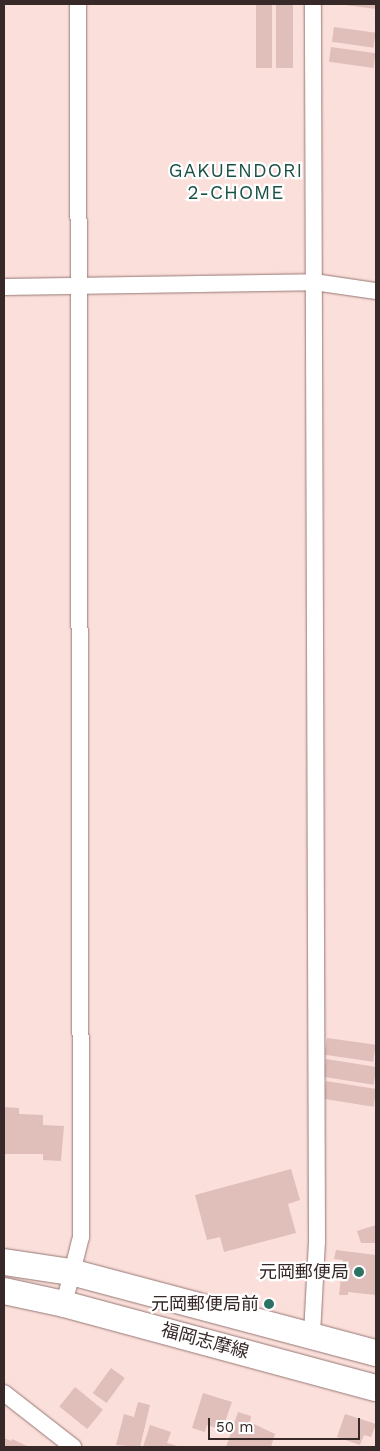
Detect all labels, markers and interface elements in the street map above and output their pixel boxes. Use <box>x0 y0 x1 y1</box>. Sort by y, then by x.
district label: GAKUENDORI 2-CHOME <box>168 160 304 204</box>
place label: 元岡郵便局 <box>259 1261 349 1283</box>
marker: 元岡郵便局 <box>353 1266 365 1278</box>
place label: 元岡郵便局前 <box>151 1293 259 1315</box>
marker: 元岡郵便局前 <box>263 1298 275 1310</box>
street label: 福岡志摩線 <box>159 1319 251 1363</box>
scale bar <box>210 1408 362 1440</box>
text: 50 m <box>216 1418 253 1436</box>

